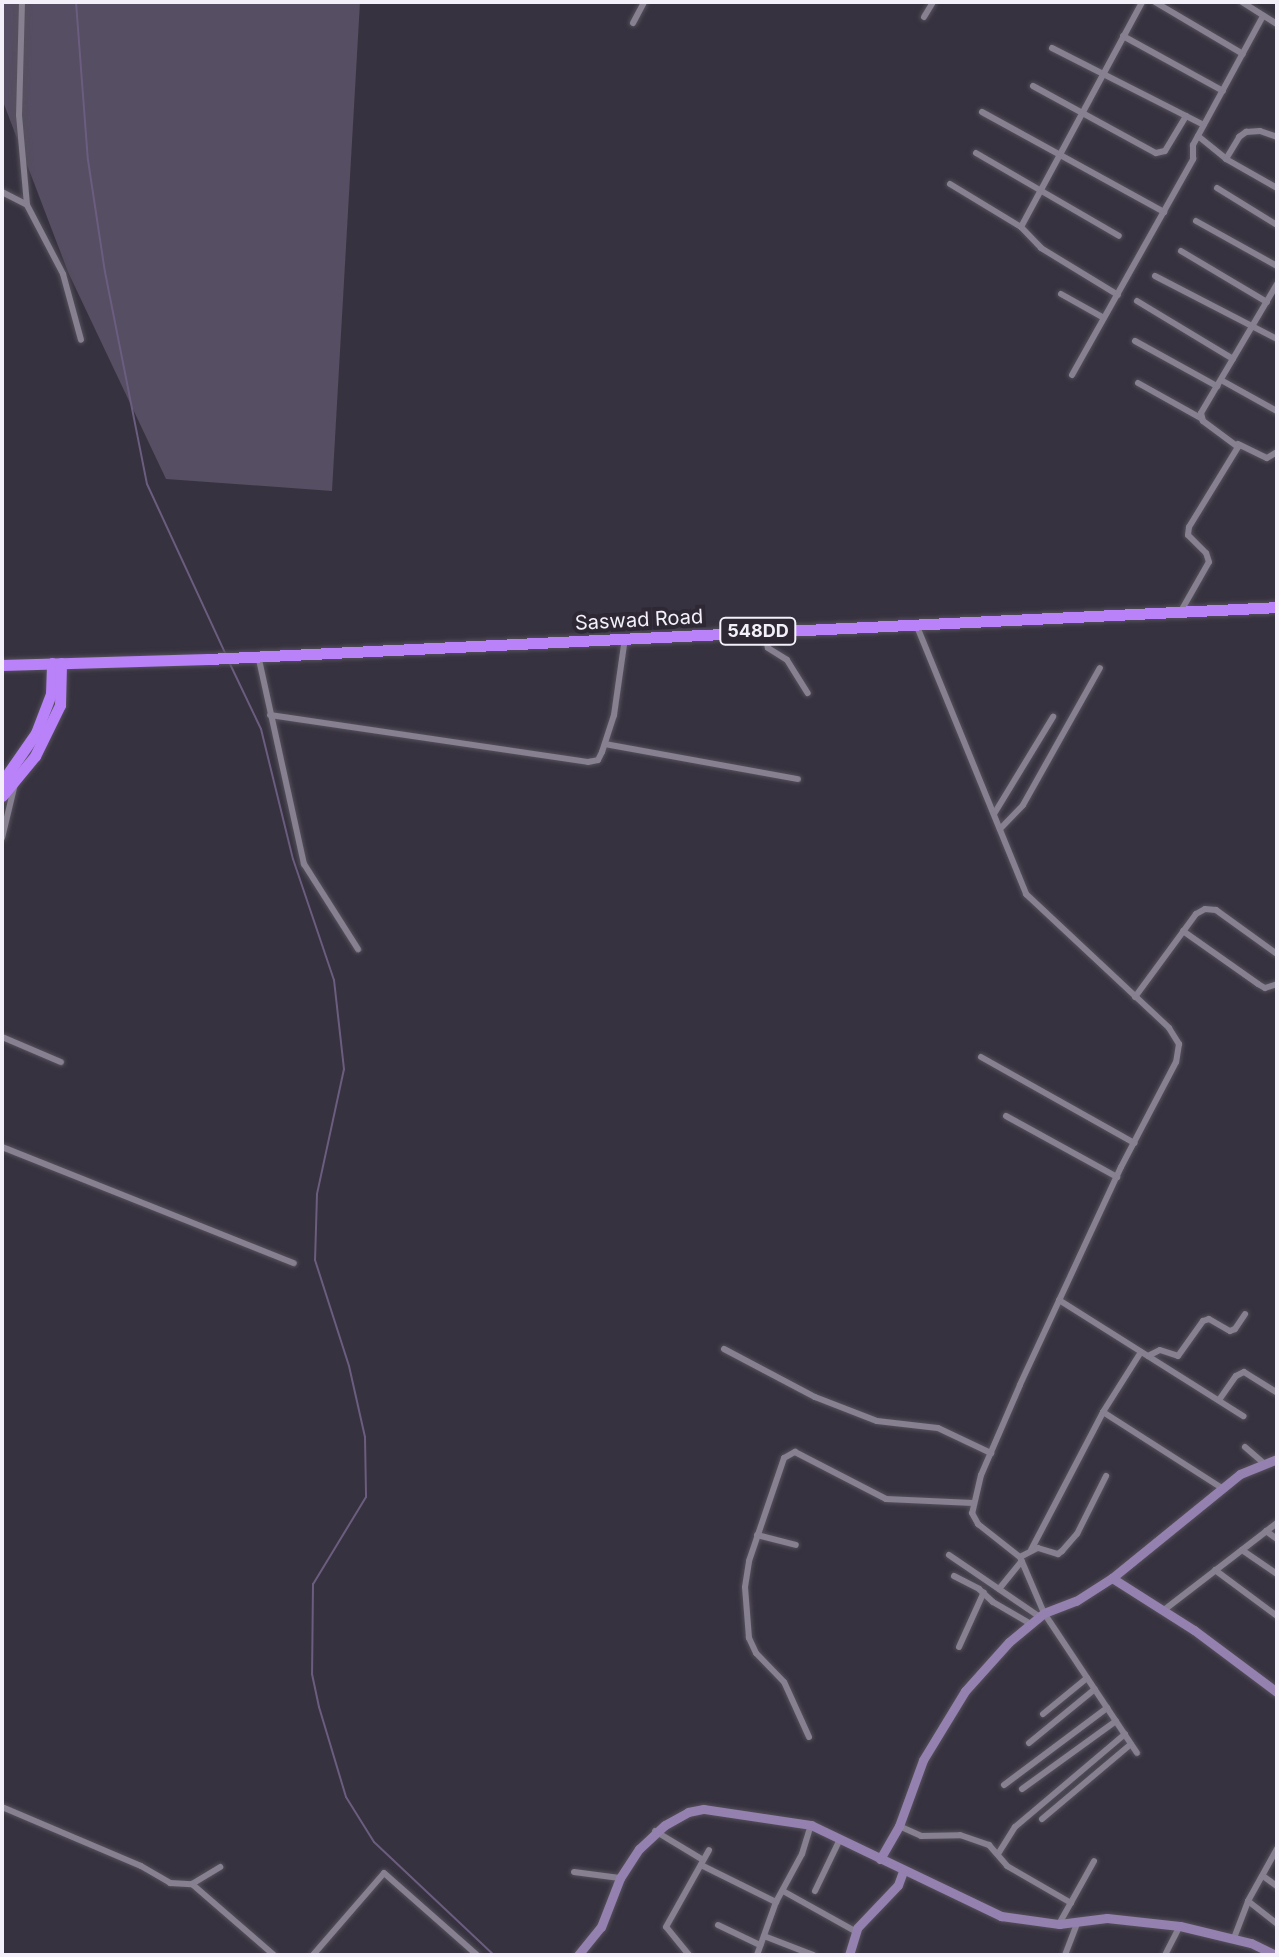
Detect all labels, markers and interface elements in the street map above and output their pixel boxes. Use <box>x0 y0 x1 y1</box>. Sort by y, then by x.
street label: Saswad Road <box>574 605 704 635</box>
road number: 548DD <box>718 617 798 645</box>

